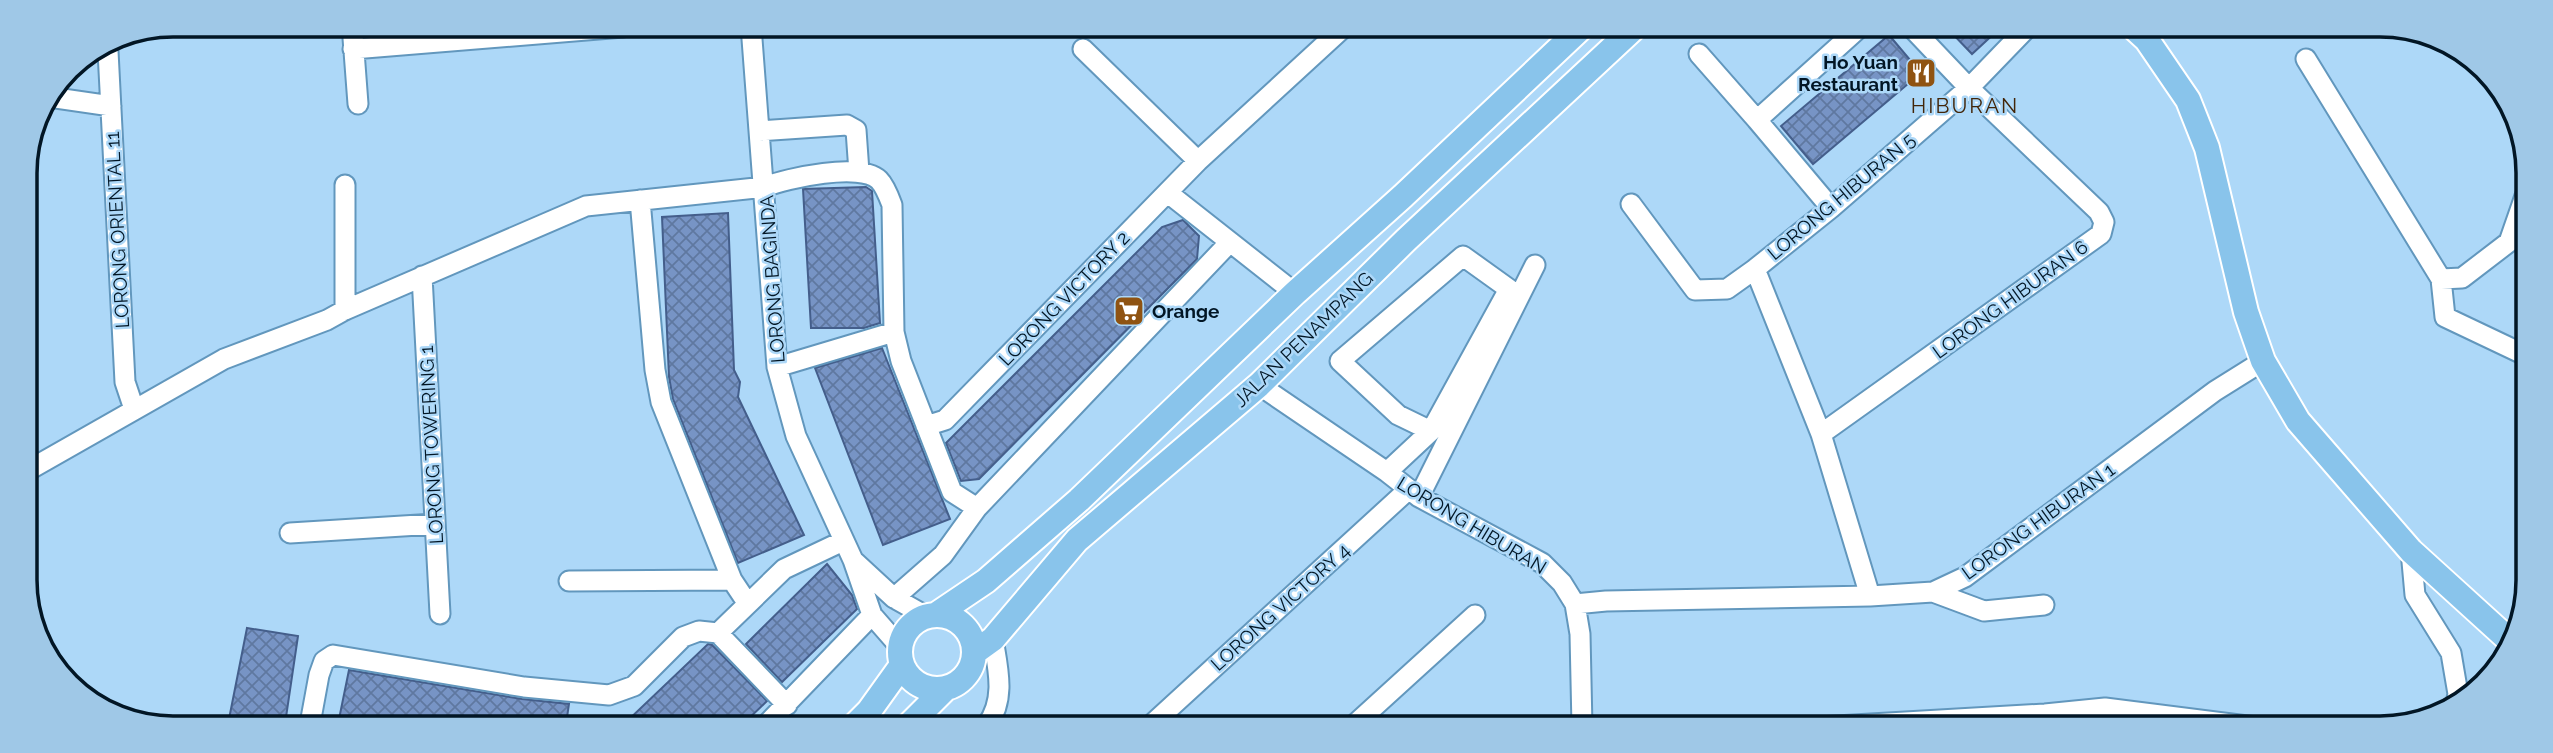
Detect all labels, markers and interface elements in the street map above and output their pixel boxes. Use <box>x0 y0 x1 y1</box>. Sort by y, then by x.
place label: Ho Yuan Restaurant <box>1798 51 1899 95</box>
restaurant icon: Ho Yuan Restaurant <box>1904 56 1938 90</box>
district label: HIBURAN <box>1911 93 2019 118</box>
street label: LORONG HIBURAN 5 <box>1763 128 1919 264</box>
street label: LORONG ORIENTAL 11 <box>101 131 133 329</box>
street label: LORONG BAGINDA <box>755 194 789 364</box>
street label: LORONG VICTORY 2 <box>994 226 1134 370</box>
street label: LORONG HIBURAN 6 <box>1928 235 2092 363</box>
street label: JALAN PENAMPANG <box>1229 267 1377 411</box>
supermarket icon: Orange <box>1112 294 1146 328</box>
place label: Orange <box>1152 300 1219 322</box>
street label: LORONG TOWERING 1 <box>415 345 447 545</box>
street label: LORONG HIBURAN 1 <box>1957 458 2119 584</box>
street label: LORONG HIBURAN <box>1393 472 1551 578</box>
street label: LORONG VICTORY 4 <box>1206 539 1354 675</box>

